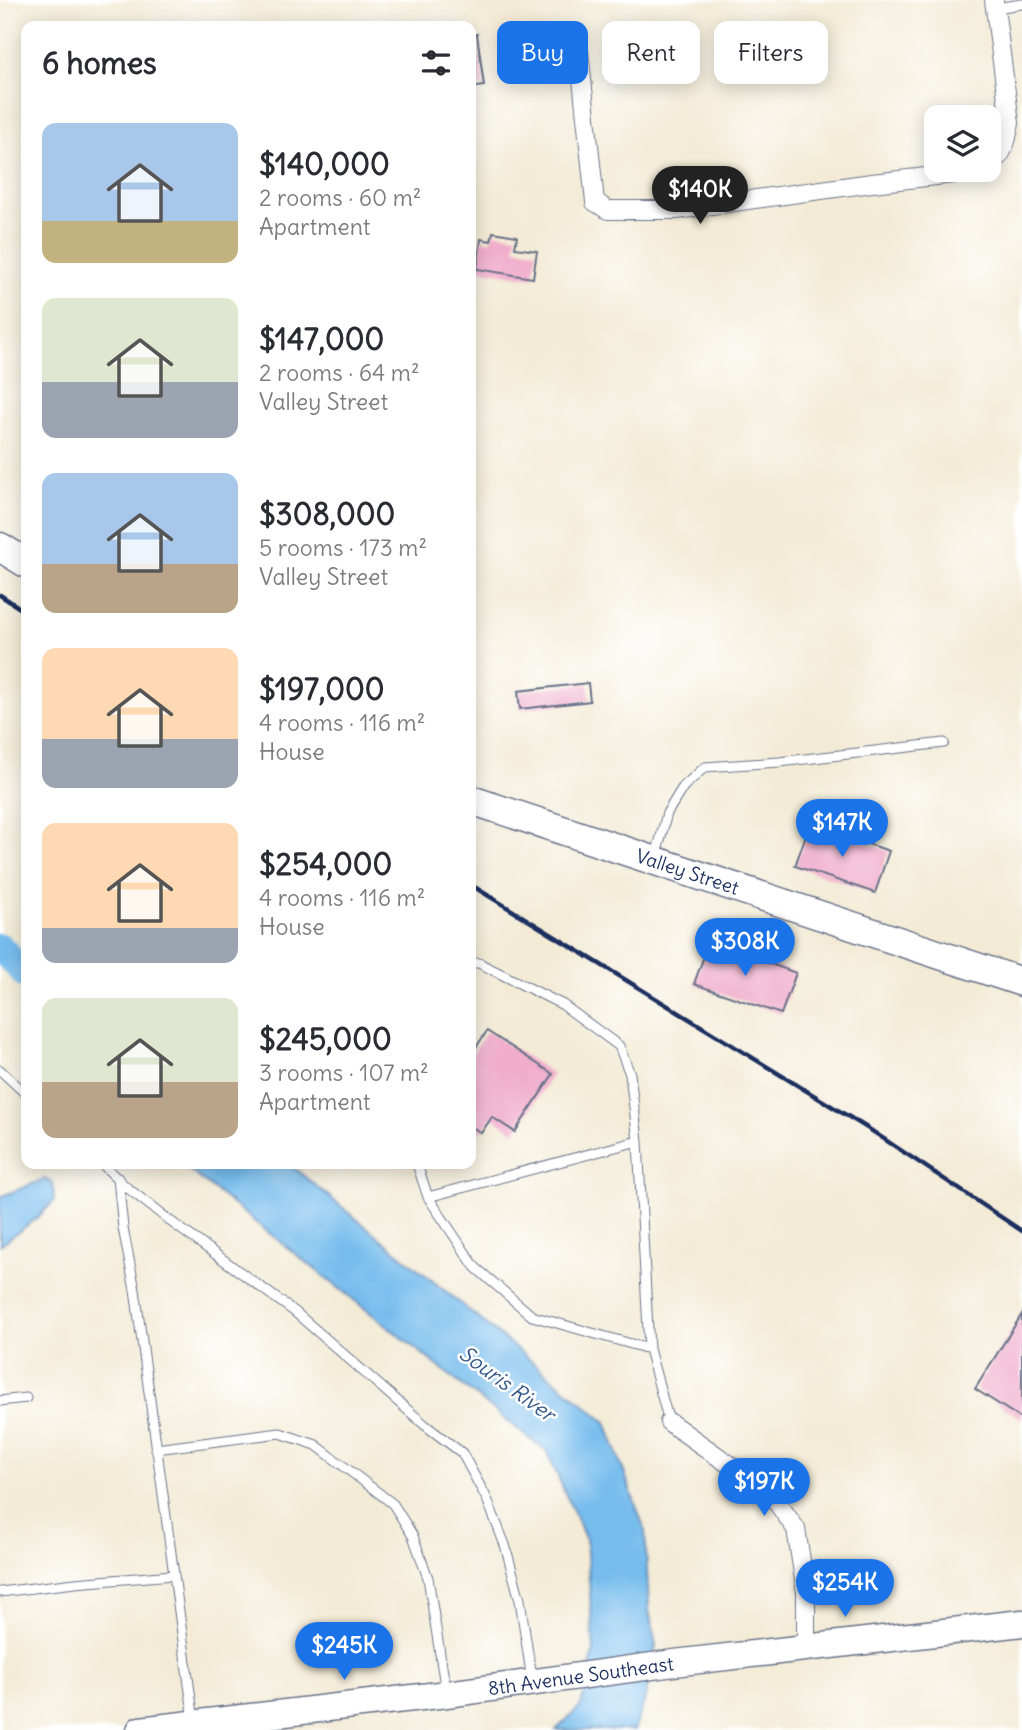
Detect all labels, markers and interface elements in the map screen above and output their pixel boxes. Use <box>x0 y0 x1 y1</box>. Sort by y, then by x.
chip: Buy <box>497 21 588 84</box>
chip: Rent <box>602 21 700 84</box>
chip: Filters <box>714 21 828 84</box>
text: 6 homes <box>42 44 157 82</box>
icon: filters <box>417 44 455 82</box>
map controls <box>924 105 1001 182</box>
button: layers <box>924 105 1001 182</box>
text: $140,000 <box>259 145 390 183</box>
icon: home <box>98 151 182 235</box>
pin: $140K <box>651 166 749 226</box>
text: $140K <box>668 174 732 203</box>
text: 2 rooms · 60 m² <box>259 183 421 212</box>
text: Apartment <box>259 212 371 241</box>
text: $147,000 <box>259 320 384 358</box>
icon: home <box>98 326 182 410</box>
text: 2 rooms · 64 m² <box>259 358 420 387</box>
text: Valley Street <box>259 387 388 416</box>
text: $308,000 <box>259 495 395 533</box>
icon: home <box>98 501 182 585</box>
text: 5 rooms · 173 m² <box>259 533 427 562</box>
text: Valley Street <box>259 562 388 591</box>
text: $197,000 <box>259 670 385 708</box>
icon: home <box>98 676 182 760</box>
text: 4 rooms · 116 m² <box>259 708 425 737</box>
text: House <box>259 737 325 766</box>
pin: $147K <box>793 800 891 859</box>
text: $147K <box>812 807 872 836</box>
street label: Valley Street <box>633 843 742 900</box>
text: $254,000 <box>259 845 392 883</box>
icon: home <box>98 851 182 935</box>
text: 4 rooms · 116 m² <box>259 883 425 912</box>
text: House <box>259 912 325 941</box>
pin: $308K <box>696 918 794 978</box>
text: $308K <box>711 926 779 955</box>
text: $245,000 <box>259 1020 392 1058</box>
icon: home <box>98 1026 182 1110</box>
text: 3 rooms · 107 m² <box>259 1058 429 1087</box>
text: Apartment <box>259 1087 371 1116</box>
water label: Souris River <box>454 1340 562 1429</box>
pin: $197K <box>715 1458 813 1518</box>
text: $197K <box>734 1466 794 1495</box>
pin: $254K <box>796 1560 894 1619</box>
text: $254K <box>812 1567 878 1596</box>
pin: $245K <box>295 1622 393 1682</box>
text: $245K <box>311 1630 377 1659</box>
street label: 8th Avenue Southeast <box>486 1651 675 1700</box>

